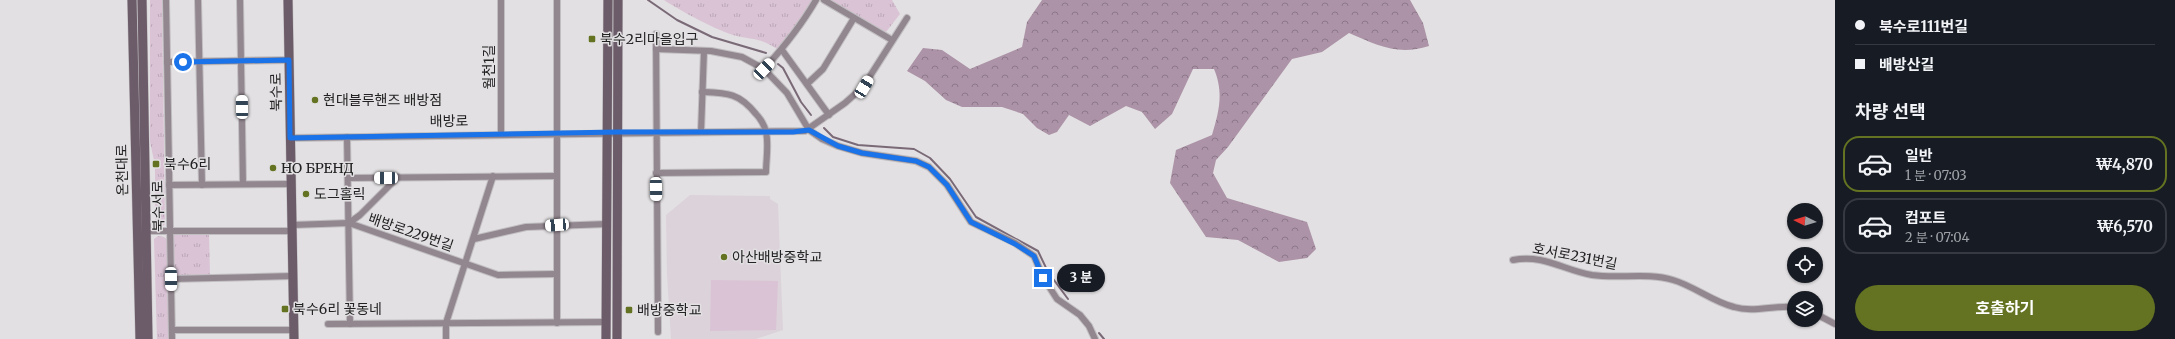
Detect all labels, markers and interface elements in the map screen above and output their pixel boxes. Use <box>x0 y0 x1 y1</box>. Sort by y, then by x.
text: 북수로111번길 <box>1879 17 1968 36</box>
place label: 북수2리마을입구 <box>600 30 699 48</box>
marker: 북수2리마을입구 <box>587 34 597 44</box>
street label: 월천1길 <box>480 45 498 89</box>
route start <box>174 53 192 71</box>
text: 배방산길 <box>1879 55 1934 74</box>
car <box>751 56 777 82</box>
street label: 북수로 <box>267 72 285 111</box>
car <box>853 74 875 100</box>
place label: 현대블루핸즈 배방점 <box>323 91 442 109</box>
car <box>236 95 248 119</box>
marker: 현대블루핸즈 배방점 <box>310 95 320 105</box>
text: 차량 선택 <box>1855 100 1926 123</box>
street label: 배방로 <box>430 112 469 130</box>
street label: 온천대로 <box>113 144 131 196</box>
icon: car <box>1857 146 1893 182</box>
text: 일반 <box>1905 146 1933 165</box>
place label: 북수6리 <box>164 155 211 173</box>
text: ₩4,870 <box>2096 155 2153 174</box>
marker: 북수6리 <box>151 159 161 169</box>
place label: НО БРЕНД <box>281 159 354 177</box>
marker: НО БРЕНД <box>268 163 278 173</box>
text: 1 분 · 07:03 <box>1905 167 1967 184</box>
car <box>374 172 398 184</box>
car <box>650 177 662 201</box>
street label: 북수서로 <box>149 180 167 232</box>
place label: 도그홀릭 <box>314 185 366 203</box>
marker: 도그홀릭 <box>301 189 311 199</box>
north arrow <box>1787 203 1823 239</box>
map controls <box>1787 203 1823 327</box>
icon: car <box>1857 208 1893 244</box>
text: 컴포트 <box>1905 208 1946 227</box>
street label: 배방로229번길 <box>366 209 456 255</box>
text: ₩6,570 <box>2097 217 2153 236</box>
car <box>545 218 569 232</box>
text: 2 분 · 07:04 <box>1905 229 1970 246</box>
street label: 호서로231번길 <box>1531 239 1619 273</box>
button: locate <box>1787 247 1823 283</box>
place label: 아산배방중학교 <box>732 248 822 266</box>
marker: 아산배방중학교 <box>719 252 729 262</box>
callout: 3 분 <box>1057 264 1105 292</box>
car <box>165 267 177 291</box>
route end <box>1034 269 1052 287</box>
text: 3 분 <box>1070 269 1092 286</box>
button: 호출하기 <box>1855 285 2155 331</box>
button: layers <box>1787 291 1823 327</box>
place label: 북수6리 꽃동네 <box>293 300 382 318</box>
place label: 배방중학교 <box>637 301 702 319</box>
marker: 북수6리 꽃동네 <box>280 304 290 314</box>
marker: 배방중학교 <box>624 305 634 315</box>

